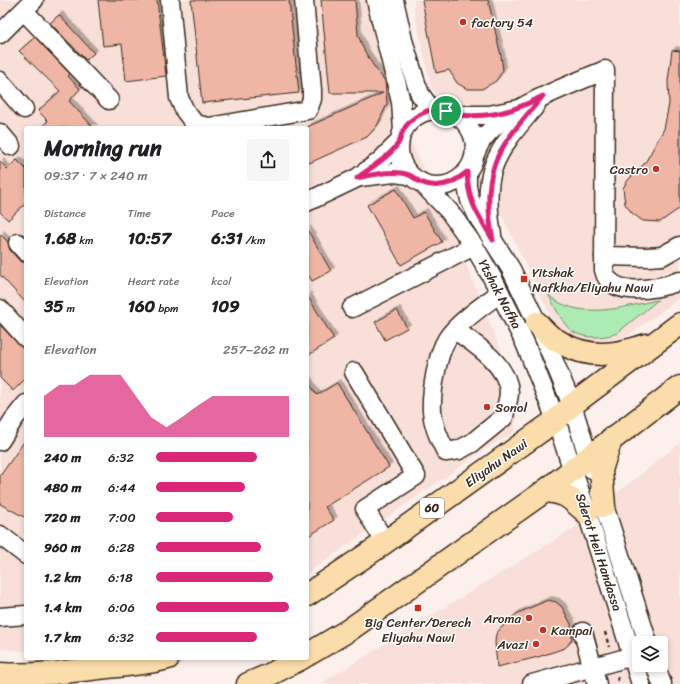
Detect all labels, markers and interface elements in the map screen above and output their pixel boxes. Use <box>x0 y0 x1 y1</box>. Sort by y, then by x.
place label: factory 54 <box>471 11 533 34</box>
marker: factory 54 <box>458 17 468 27</box>
pin <box>429 94 463 128</box>
icon: arrive <box>435 100 457 122</box>
text: Morning run <box>44 129 162 168</box>
button: share <box>247 139 289 181</box>
place label: Castro <box>610 158 648 181</box>
text: 09:37 · 7 × 240 m <box>44 164 148 187</box>
marker: Castro <box>651 164 661 174</box>
text: Distance <box>44 204 86 223</box>
text: Time <box>128 204 151 223</box>
text: Pace <box>211 204 235 223</box>
text: 1.68 <box>44 223 76 253</box>
text: 10:57 <box>128 223 171 253</box>
text: 6:31 <box>211 223 243 253</box>
text: km <box>76 231 94 250</box>
text: /km <box>243 231 265 250</box>
street label: Ytshak Nafha <box>472 255 528 333</box>
place label: Yitshak Nafkha/Eliyahu Nawi <box>532 261 653 299</box>
text: Elevation <box>44 272 89 291</box>
text: Heart rate <box>128 272 179 291</box>
text: kcal <box>211 272 231 291</box>
marker: Yitshak Nafkha/Eliyahu Nawi <box>519 274 529 284</box>
text: 35 <box>44 291 64 321</box>
text: 160 <box>128 291 155 321</box>
text: 109 <box>211 291 240 321</box>
text: m <box>64 299 75 318</box>
text: bpm <box>155 299 179 318</box>
text: Elevation <box>44 338 97 361</box>
text: 257–262 m <box>223 338 289 361</box>
place label: Sonol <box>495 396 527 419</box>
marker: Sonol <box>482 402 492 412</box>
street label: Eliyahu Nawi <box>459 432 533 493</box>
text: 240 m <box>44 446 81 469</box>
text: 6:32 <box>108 446 134 469</box>
text: 480 m <box>44 476 82 499</box>
text: 6:44 <box>108 476 136 499</box>
street label: Sderot Heil Handassa <box>569 490 629 614</box>
road number: 60 <box>420 498 444 518</box>
text: 720 m <box>44 506 81 529</box>
text: 7:00 <box>108 506 136 529</box>
text: 960 m <box>44 536 81 559</box>
text: 6:28 <box>108 536 135 559</box>
text: 1.2 km <box>44 566 81 589</box>
text: 6:18 <box>108 566 133 589</box>
text: 1.4 km <box>44 596 82 619</box>
text: 6:06 <box>108 596 135 619</box>
marker: Big Center/Derech Eliyahu Nawi <box>413 603 423 613</box>
place label: Aroma <box>483 607 521 630</box>
place label: Big Center/Derech Eliyahu Nawi <box>365 611 471 649</box>
marker: Aroma <box>524 613 534 623</box>
place label: Kampai <box>551 619 593 642</box>
marker: Kampai <box>538 625 548 635</box>
text: 1.7 km <box>44 626 81 649</box>
text: 6:32 <box>108 626 134 649</box>
place label: Avazi <box>496 633 528 656</box>
map controls <box>632 636 668 672</box>
button: layers <box>632 636 668 672</box>
marker: Avazi <box>531 639 541 649</box>

